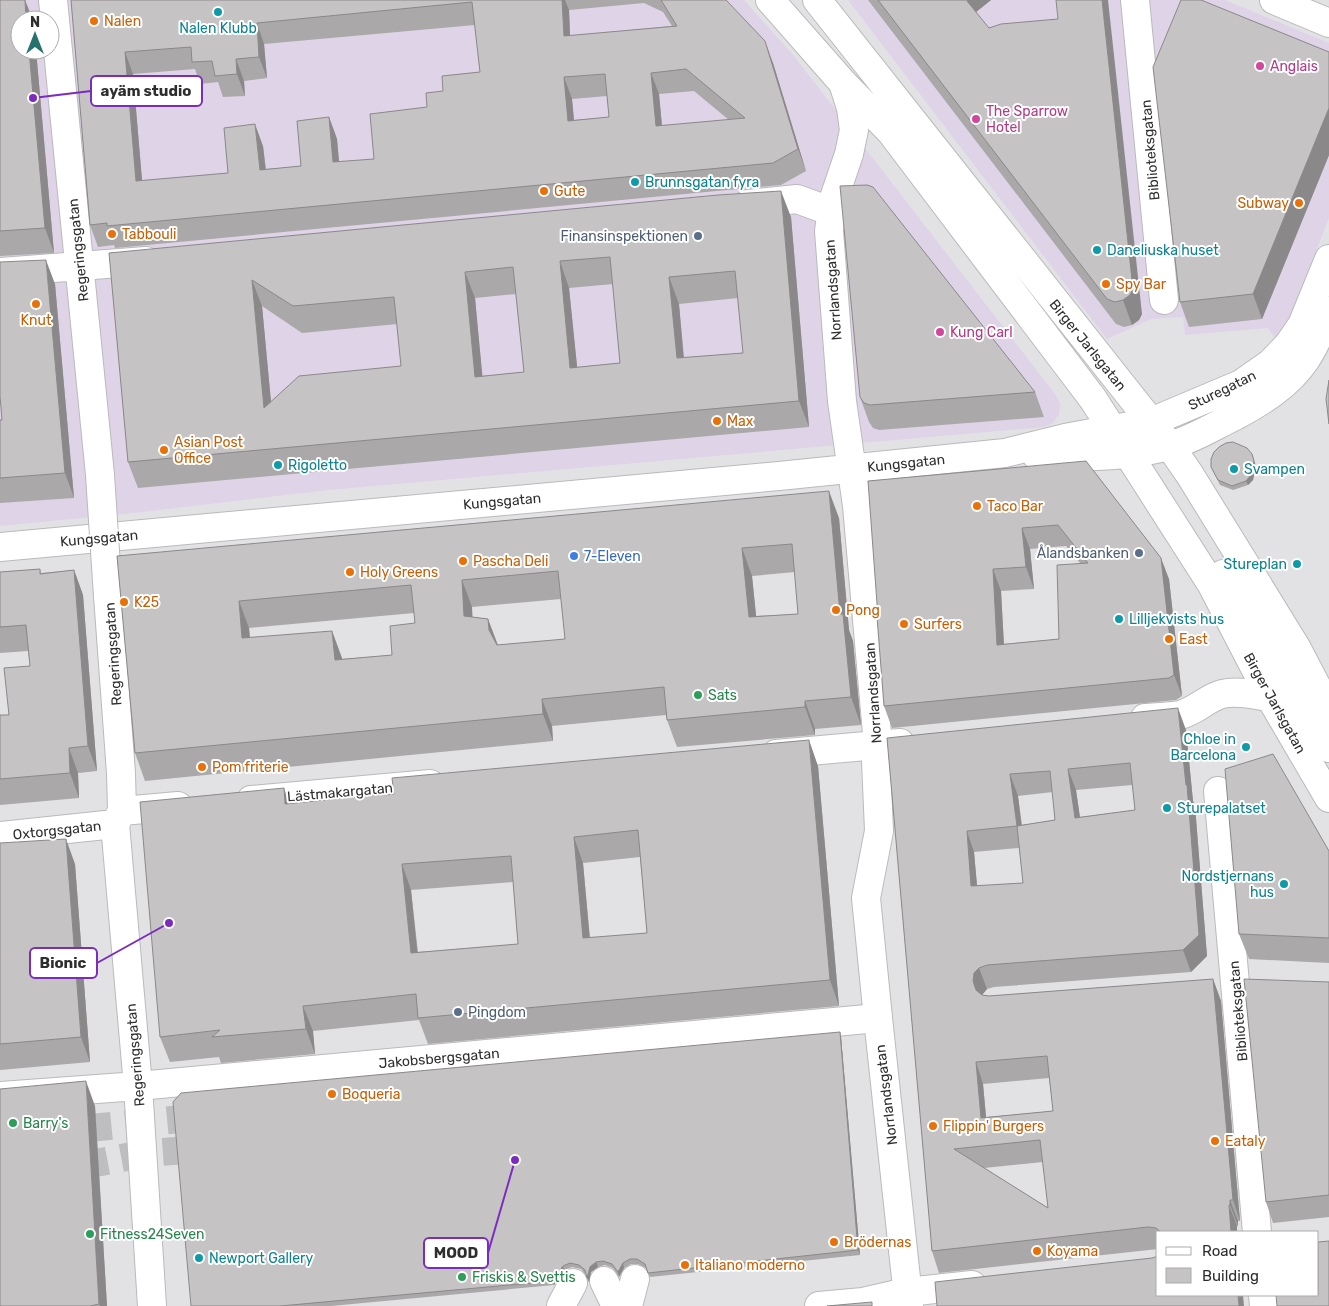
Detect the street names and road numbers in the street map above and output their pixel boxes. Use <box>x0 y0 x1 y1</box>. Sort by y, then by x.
street label: Biblioteksgatan <box>1138 99 1163 201</box>
street label: Regeringsgatan <box>65 198 92 302</box>
street label: Norrlandsgatan <box>821 239 846 341</box>
street label: Birger Jarlsgatan <box>1046 296 1130 394</box>
street label: Sturegatan <box>1186 367 1259 414</box>
street label: Kungsgatan <box>866 451 946 476</box>
street label: Kungsgatan <box>462 490 542 513</box>
street label: Kungsgatan <box>59 527 139 550</box>
street label: Regeringsgatan <box>101 602 126 706</box>
street label: Norrlandsgatan <box>861 642 886 744</box>
street label: Birger Jarlsgatan <box>1240 650 1309 757</box>
street label: Lästmakargatan <box>286 779 394 806</box>
street label: Oxtorgsgatan <box>12 817 102 844</box>
street label: Biblioteksgatan <box>1226 960 1251 1062</box>
street label: Regeringsgatan <box>123 1003 148 1107</box>
street label: Norrlandsgatan <box>872 1044 901 1146</box>
street label: Jakobsbergsgatan <box>378 1045 500 1072</box>

